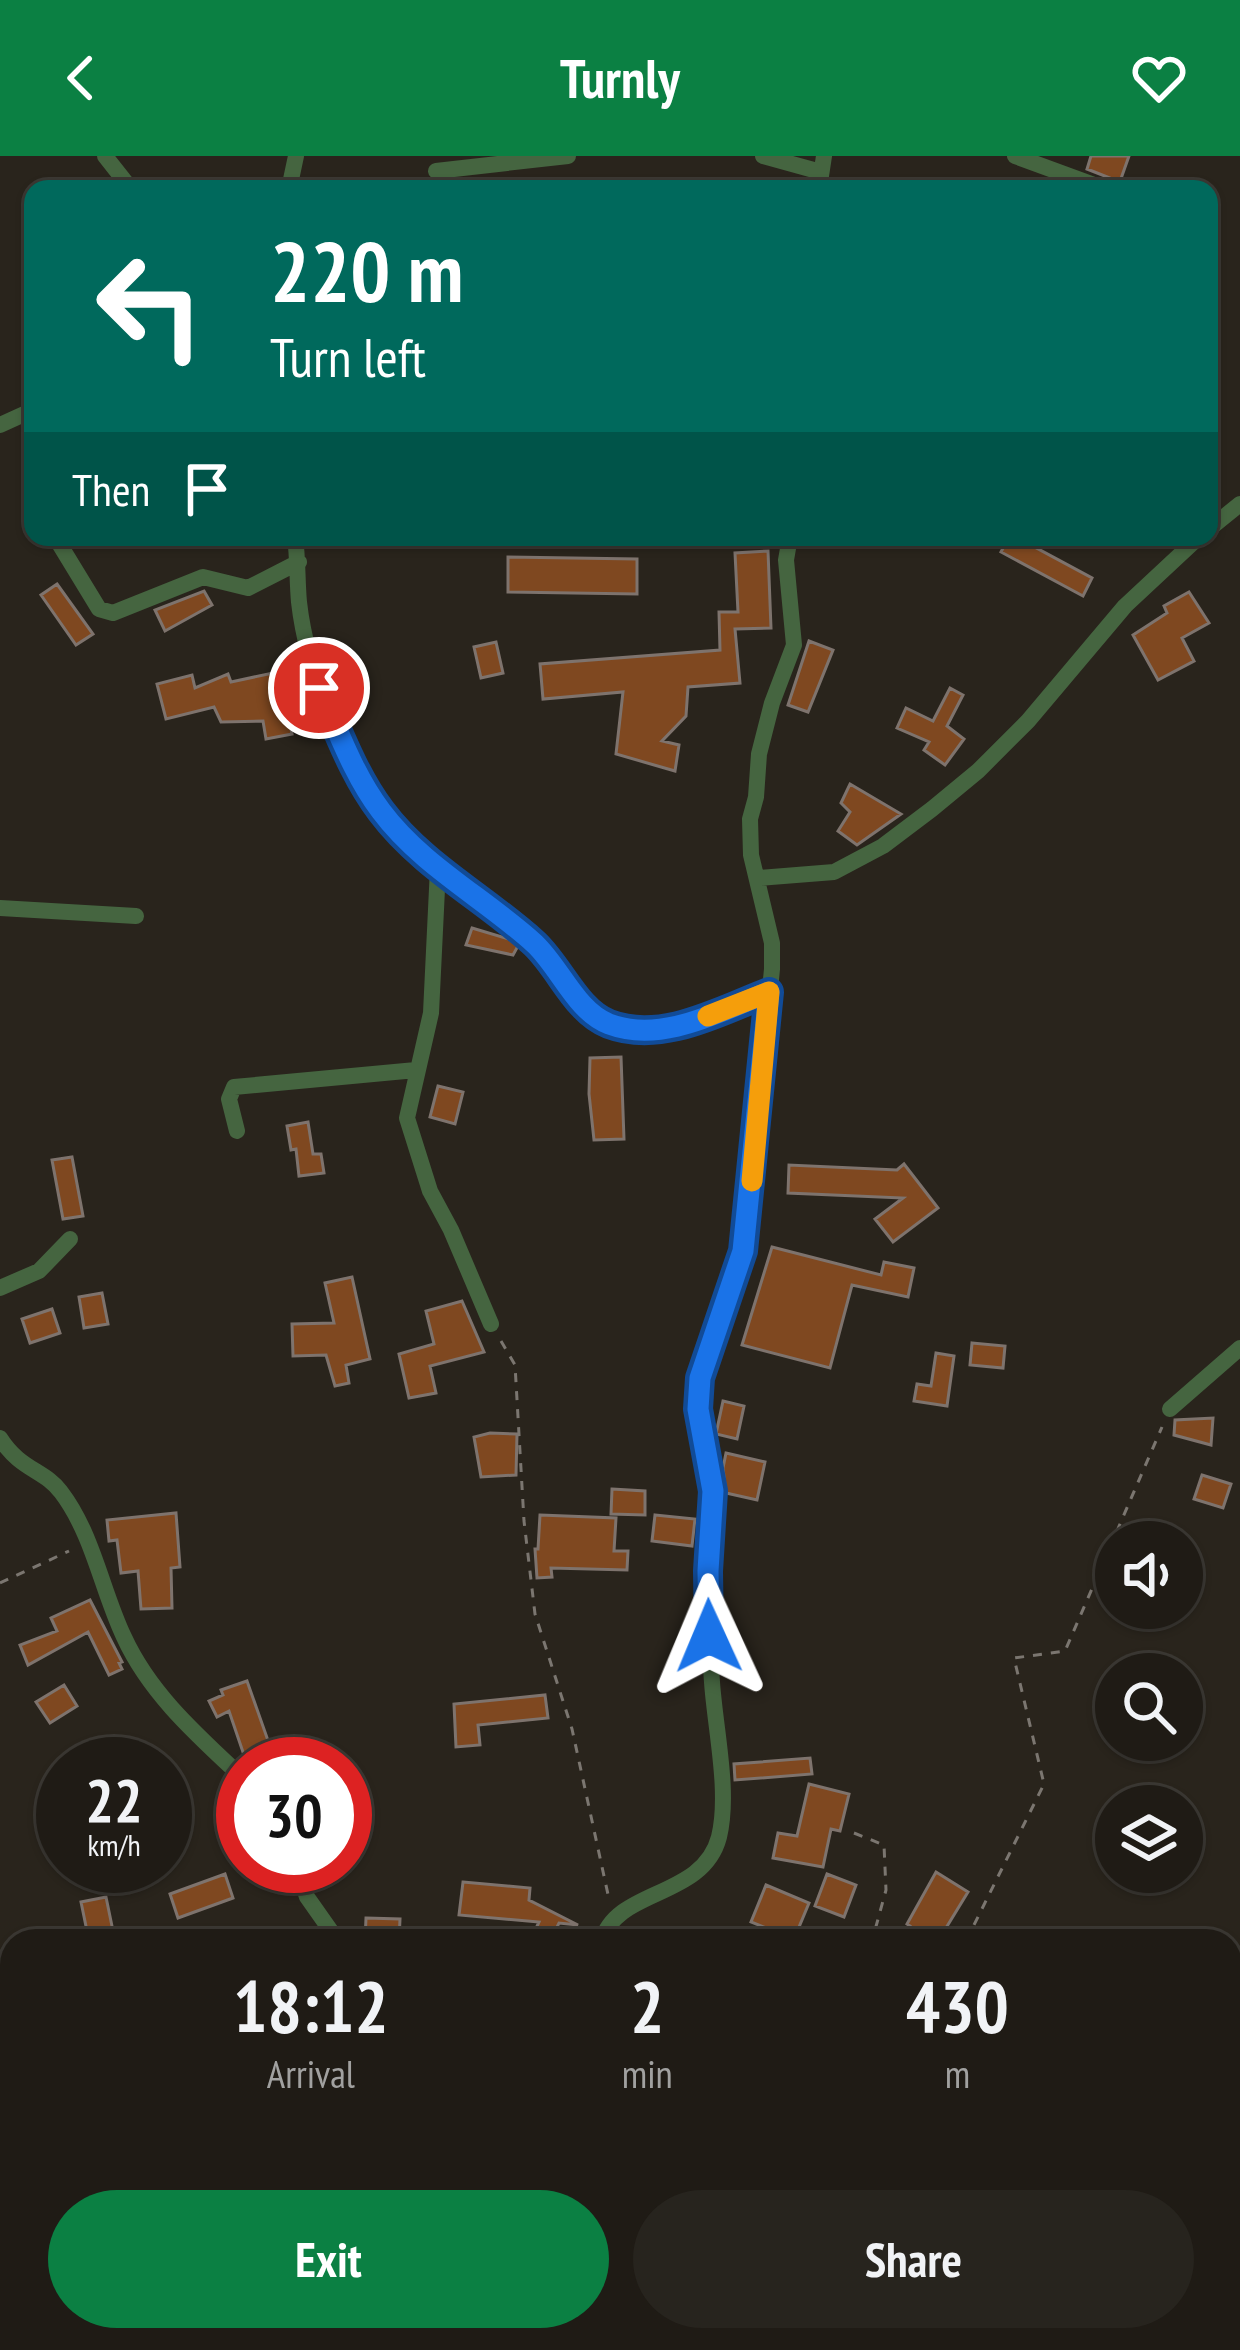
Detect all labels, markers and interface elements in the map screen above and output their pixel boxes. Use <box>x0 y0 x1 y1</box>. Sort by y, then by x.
text: Turnly <box>560 43 680 113</box>
icon: back <box>48 45 114 111</box>
icon: heart <box>1126 45 1192 111</box>
text: 220 m <box>270 216 463 325</box>
icon: left <box>72 228 228 384</box>
text: Turn left <box>270 322 426 392</box>
icon: arrive <box>174 456 240 522</box>
text: Then <box>72 460 150 518</box>
pin <box>268 637 370 739</box>
icon: arrive <box>286 655 352 721</box>
map controls <box>1095 1521 1203 1893</box>
button: sound <box>1095 1521 1203 1629</box>
position arrow <box>646 1573 772 1699</box>
button: search <box>1095 1653 1203 1761</box>
speed limit sign: 30 <box>216 1737 372 1893</box>
text: 22 <box>85 1761 143 1839</box>
button: layers <box>1095 1785 1203 1893</box>
text: km/h <box>87 1825 141 1864</box>
text: 18:12 <box>233 1959 389 2052</box>
text: 2 <box>630 1959 664 2052</box>
text: 430 <box>906 1959 1009 2052</box>
text: Arrival <box>267 2048 355 2099</box>
text: min <box>622 2048 673 2099</box>
text: m <box>945 2048 970 2099</box>
button: Exit <box>48 2190 609 2328</box>
button: Share <box>633 2190 1194 2328</box>

